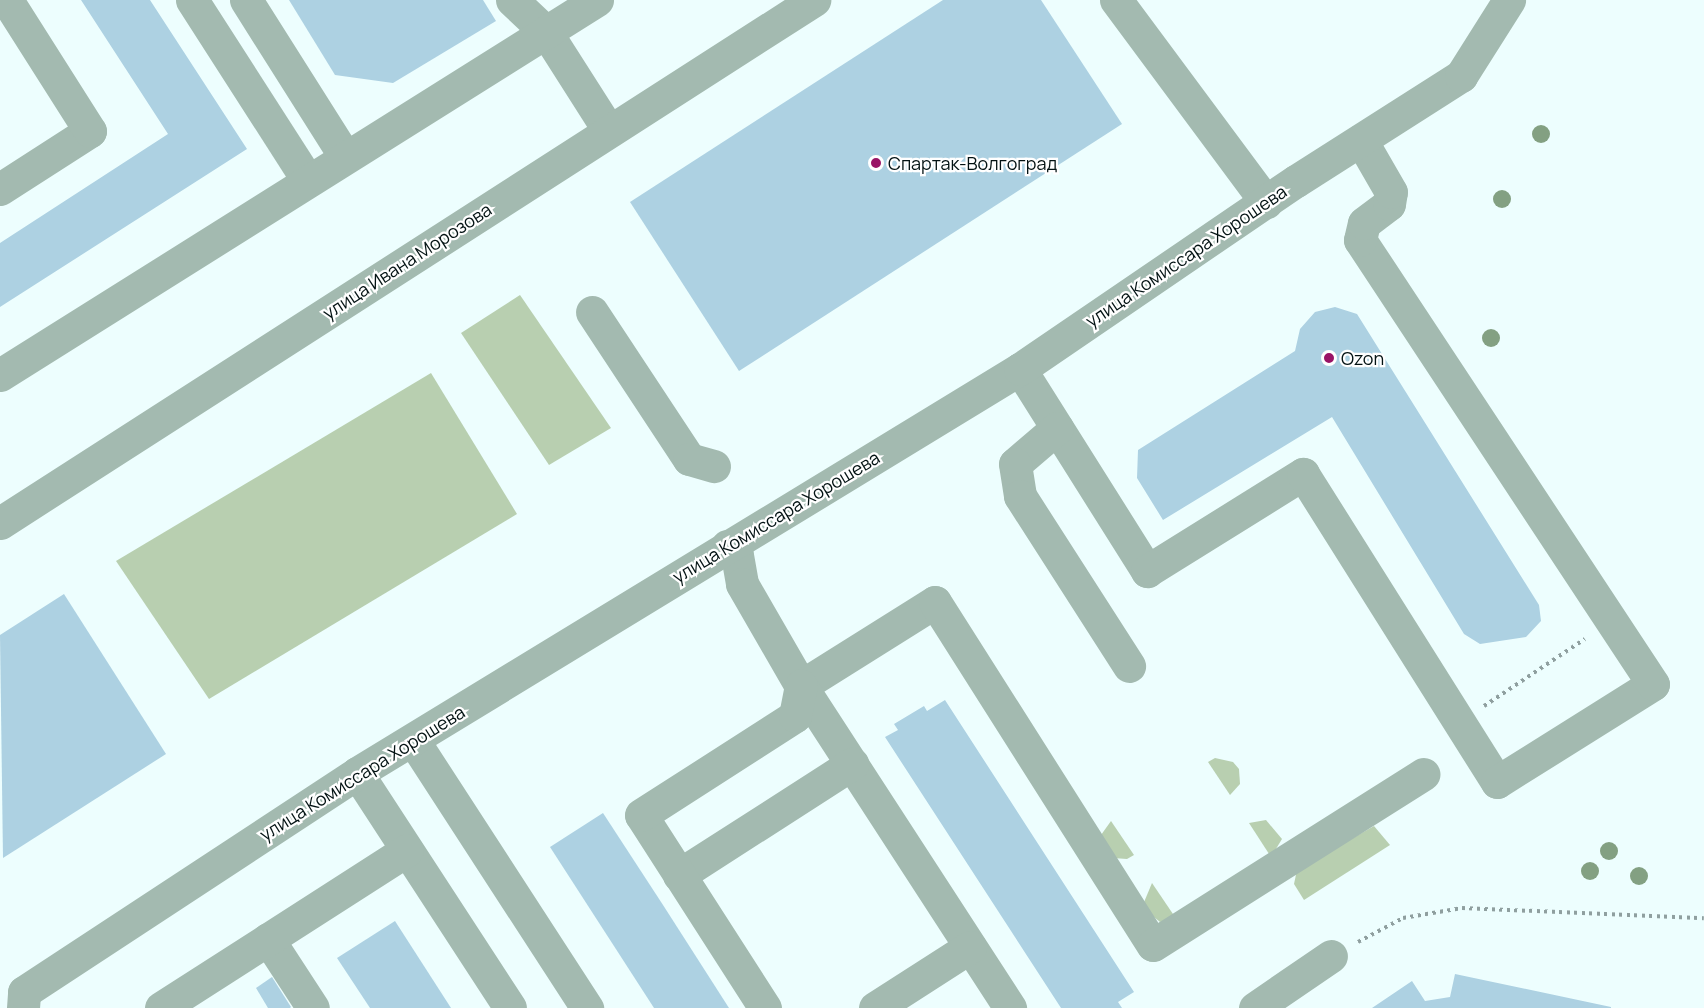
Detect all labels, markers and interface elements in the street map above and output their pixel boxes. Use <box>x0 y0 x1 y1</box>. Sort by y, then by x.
place label: Спартак-Волгоград <box>888 152 1057 174</box>
marker: Спартак-Волгоград <box>869 156 883 170</box>
street label: улица Комиссара Хорошева <box>1081 181 1291 331</box>
street label: улица Ивана Морозова <box>319 198 495 324</box>
place label: Ozon <box>1341 347 1384 369</box>
marker: Ozon <box>1322 351 1336 365</box>
street label: улица Комиссара Хорошева <box>668 446 884 588</box>
street label: улица Комиссара Хорошева <box>255 701 469 845</box>

